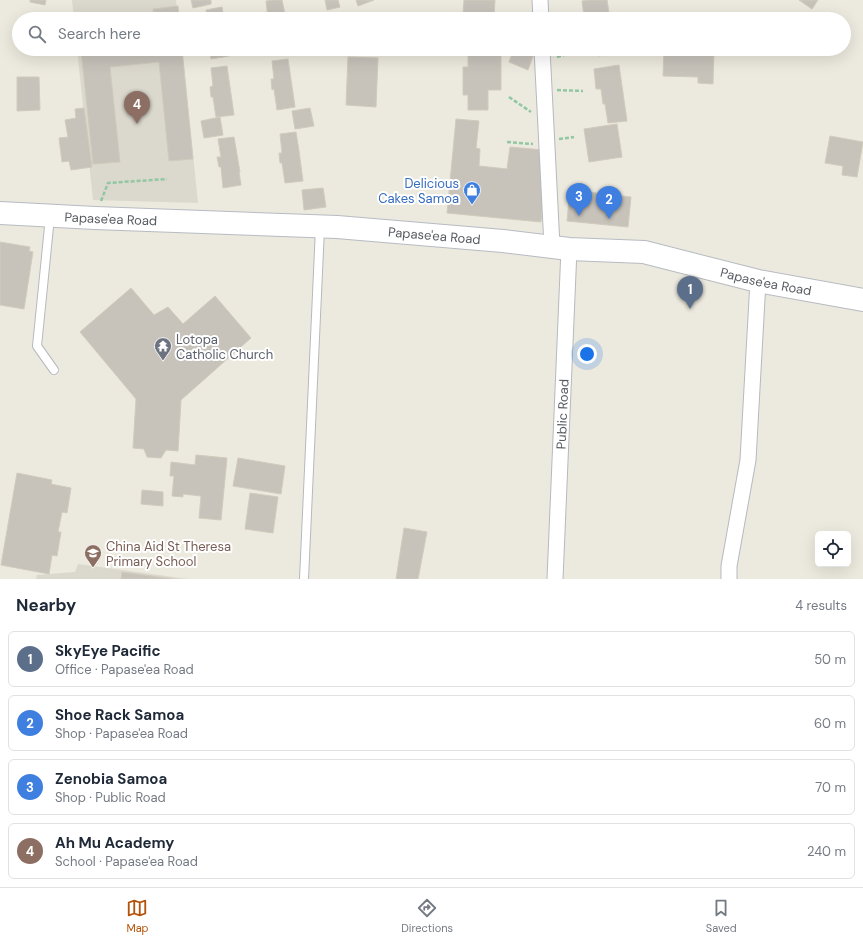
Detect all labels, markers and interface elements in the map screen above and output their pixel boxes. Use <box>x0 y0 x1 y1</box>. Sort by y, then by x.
search box <box>12 12 851 56</box>
icon: search <box>26 23 48 45</box>
text: Search here <box>58 24 141 44</box>
pin: 4 <box>124 91 150 124</box>
place label: Delicious Cakes Samoa <box>378 175 459 207</box>
shop icon: Delicious Cakes Samoa <box>462 180 482 205</box>
pin: 3 <box>566 183 592 216</box>
pin: 2 <box>596 186 622 219</box>
street label: Papase'ea Road <box>64 208 157 229</box>
street label: Papase'ea Road <box>387 223 481 248</box>
street label: Papase'ea Road <box>719 264 813 300</box>
pin: 1 <box>677 276 703 309</box>
place label: Lotopa Catholic Church <box>176 331 273 363</box>
temple icon: Lotopa Catholic Church <box>153 336 173 361</box>
your location <box>577 344 597 364</box>
street label: Public Road <box>553 379 572 450</box>
map controls <box>815 531 851 567</box>
button: locate <box>815 531 851 567</box>
place label: China Aid St Theresa Primary School <box>106 538 231 570</box>
school or university icon: China Aid St Theresa Primary School <box>83 543 103 568</box>
text: Nearby <box>16 594 76 616</box>
text: 4 results <box>795 597 847 614</box>
text: SkyEye Pacific <box>55 641 160 661</box>
text: 1 <box>28 651 32 668</box>
text: 50 m <box>814 651 846 668</box>
text: Office · Papase'ea Road <box>55 661 194 678</box>
text: Shoe Rack Samoa <box>55 705 184 725</box>
text: 2 <box>26 715 34 732</box>
text: 60 m <box>814 715 846 732</box>
text: Shop · Papase'ea Road <box>55 725 188 742</box>
text: Zenobia Samoa <box>55 769 167 789</box>
text: 3 <box>26 779 34 796</box>
text: 70 m <box>815 779 846 796</box>
text: Shop · Public Road <box>55 789 166 806</box>
text: Ah Mu Academy <box>55 833 174 853</box>
text: 4 <box>26 843 34 860</box>
text: 240 m <box>807 843 846 860</box>
text: School · Papase'ea Road <box>55 853 198 870</box>
tab: Map <box>126 897 149 935</box>
tab: Directions <box>401 897 453 935</box>
tab: Saved <box>706 897 737 935</box>

